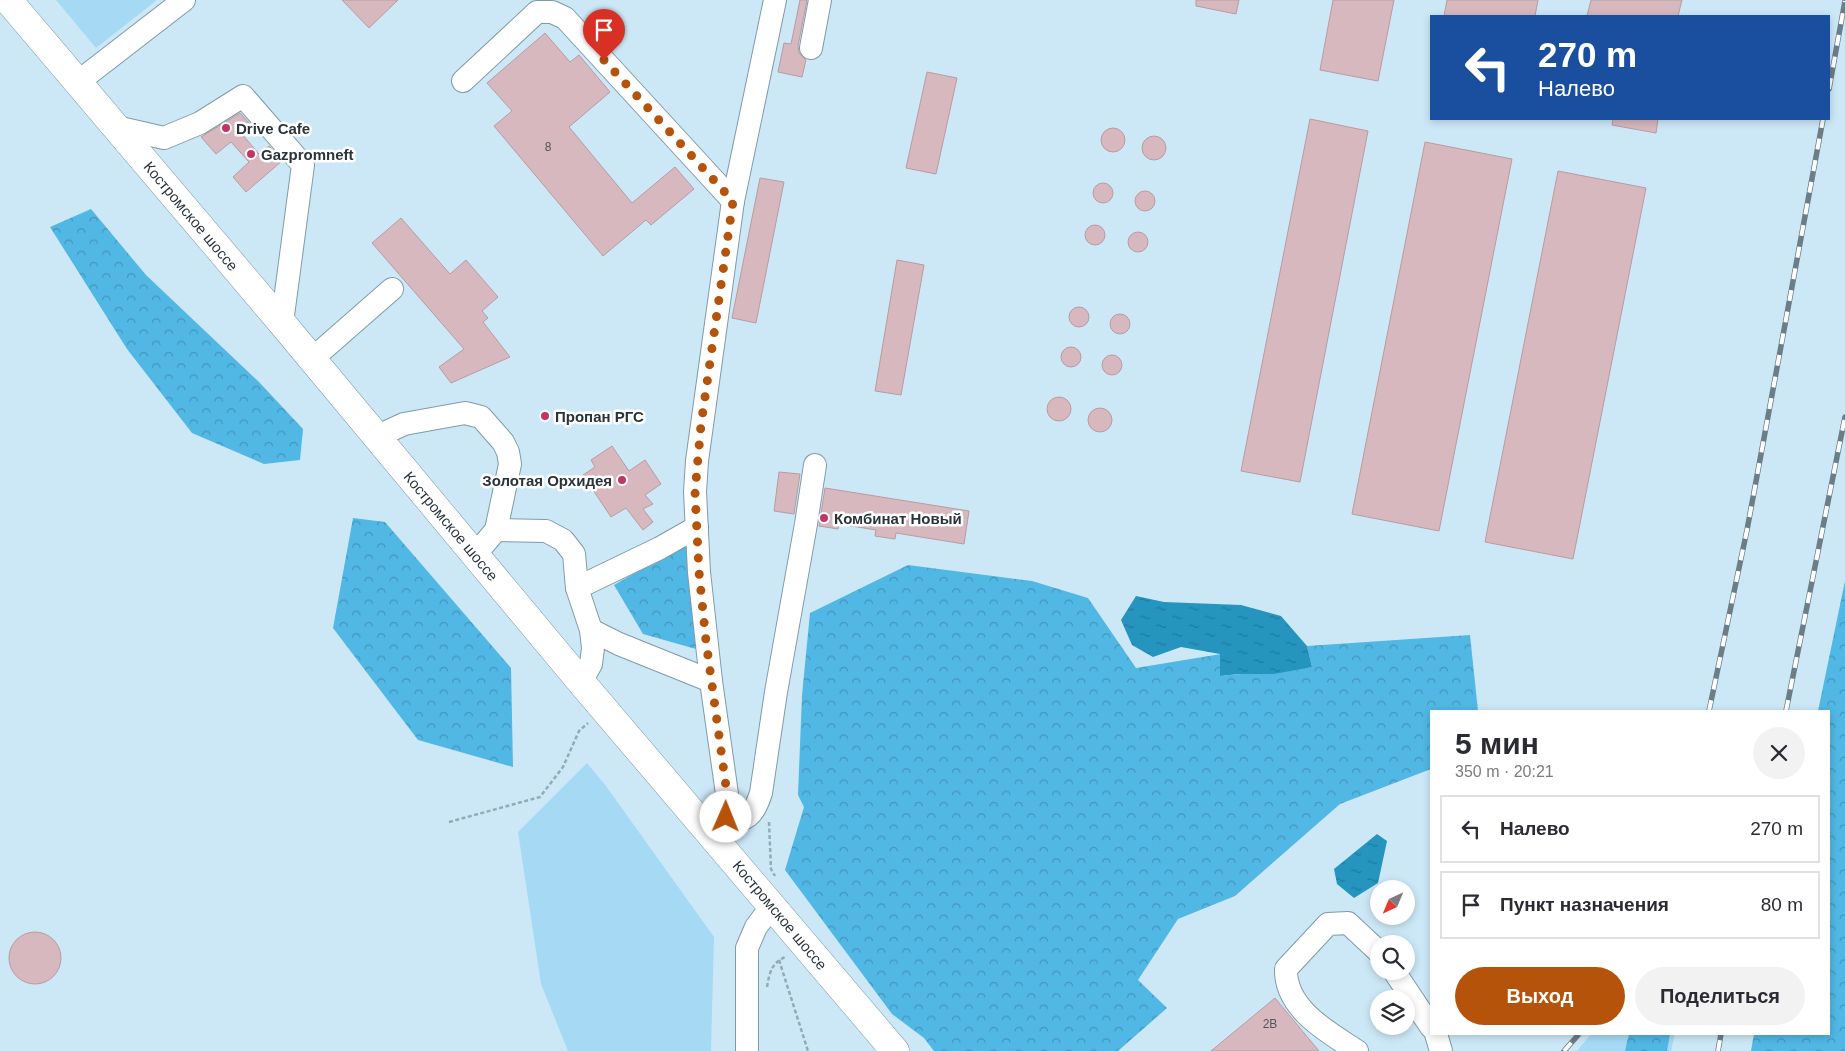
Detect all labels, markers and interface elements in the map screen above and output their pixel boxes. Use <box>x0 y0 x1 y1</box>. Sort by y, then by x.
pin <box>583 9 625 60</box>
icon: arrive <box>590 16 618 44</box>
icon: left <box>1455 35 1520 100</box>
text: 270 m <box>1538 35 1637 74</box>
text: Налево <box>1538 76 1615 101</box>
place label: Drive Cafe <box>236 120 310 137</box>
marker: Drive Cafe <box>220 122 232 134</box>
house number: 8 <box>545 140 552 154</box>
place label: Gazpromneft <box>261 146 354 163</box>
marker: Gazpromneft <box>245 148 257 160</box>
street label: Костромское шоссе <box>140 158 242 274</box>
place label: Пропан РГС <box>555 408 644 425</box>
marker: Пропан РГС <box>539 410 551 422</box>
street label: Костромское шоссе <box>400 468 502 584</box>
place label: Золотая Орхидея <box>482 472 612 489</box>
marker: Золотая Орхидея <box>616 474 628 486</box>
place label: Комбинат Новый <box>834 510 962 527</box>
marker: Комбинат Новый <box>818 512 830 524</box>
text: 5 мин <box>1455 727 1539 760</box>
button: close <box>1753 727 1805 779</box>
text: 350 m · 20:21 <box>1455 763 1554 780</box>
position arrow <box>699 790 751 842</box>
icon: left <box>1457 815 1485 843</box>
text: Налево <box>1500 818 1570 839</box>
text: 270 m <box>1750 818 1803 839</box>
street label: Костромское шоссе <box>729 857 831 973</box>
north arrow <box>1370 880 1415 925</box>
map controls <box>1370 880 1415 1035</box>
icon: arrive <box>1457 891 1485 919</box>
text: Пункт назначения <box>1500 894 1669 915</box>
text: 80 m <box>1761 894 1803 915</box>
button: search <box>1370 935 1415 980</box>
button: Выход <box>1455 967 1625 1025</box>
button: Поделиться <box>1635 967 1805 1025</box>
button: layers <box>1370 990 1415 1035</box>
house number: 2В <box>1263 1017 1277 1031</box>

